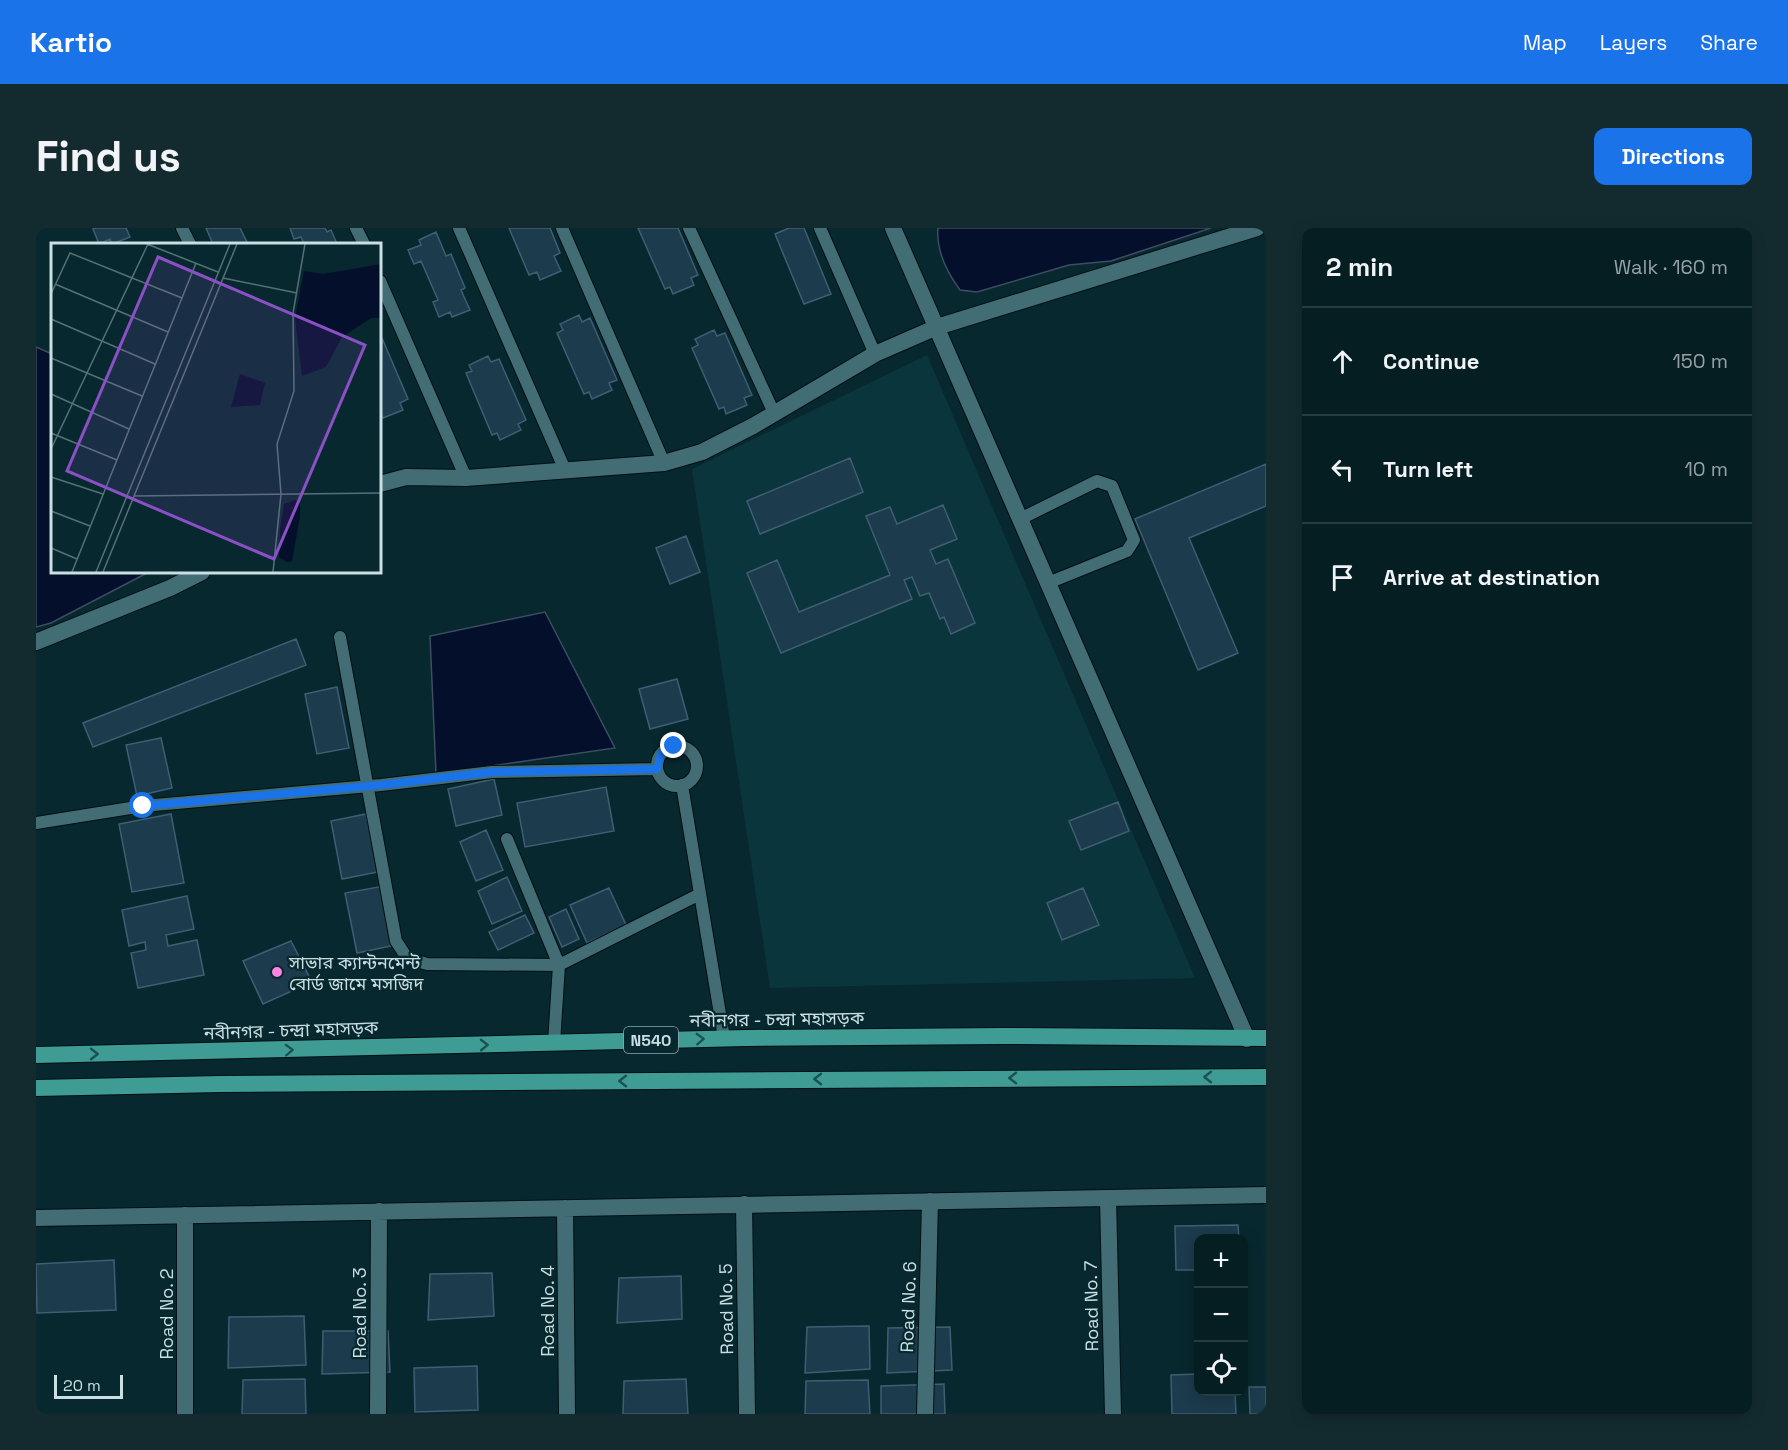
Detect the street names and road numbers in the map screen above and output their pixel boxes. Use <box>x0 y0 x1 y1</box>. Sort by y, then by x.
street label: নবীনগর - চন্দ্রা মহাসড়ক <box>689 1006 865 1032</box>
street label: নবীনগর - চন্দ্রা মহাসড়ক <box>202 1015 379 1045</box>
road number: N540 <box>624 1027 678 1053</box>
street label: Road No. 6 <box>895 1261 921 1353</box>
street label: Road No. 7 <box>1079 1261 1103 1351</box>
street label: Road No. 5 <box>714 1263 738 1355</box>
street label: Road No. 4 <box>536 1265 559 1357</box>
street label: Road No. 3 <box>348 1267 371 1359</box>
street label: Road No. 2 <box>155 1268 178 1360</box>

